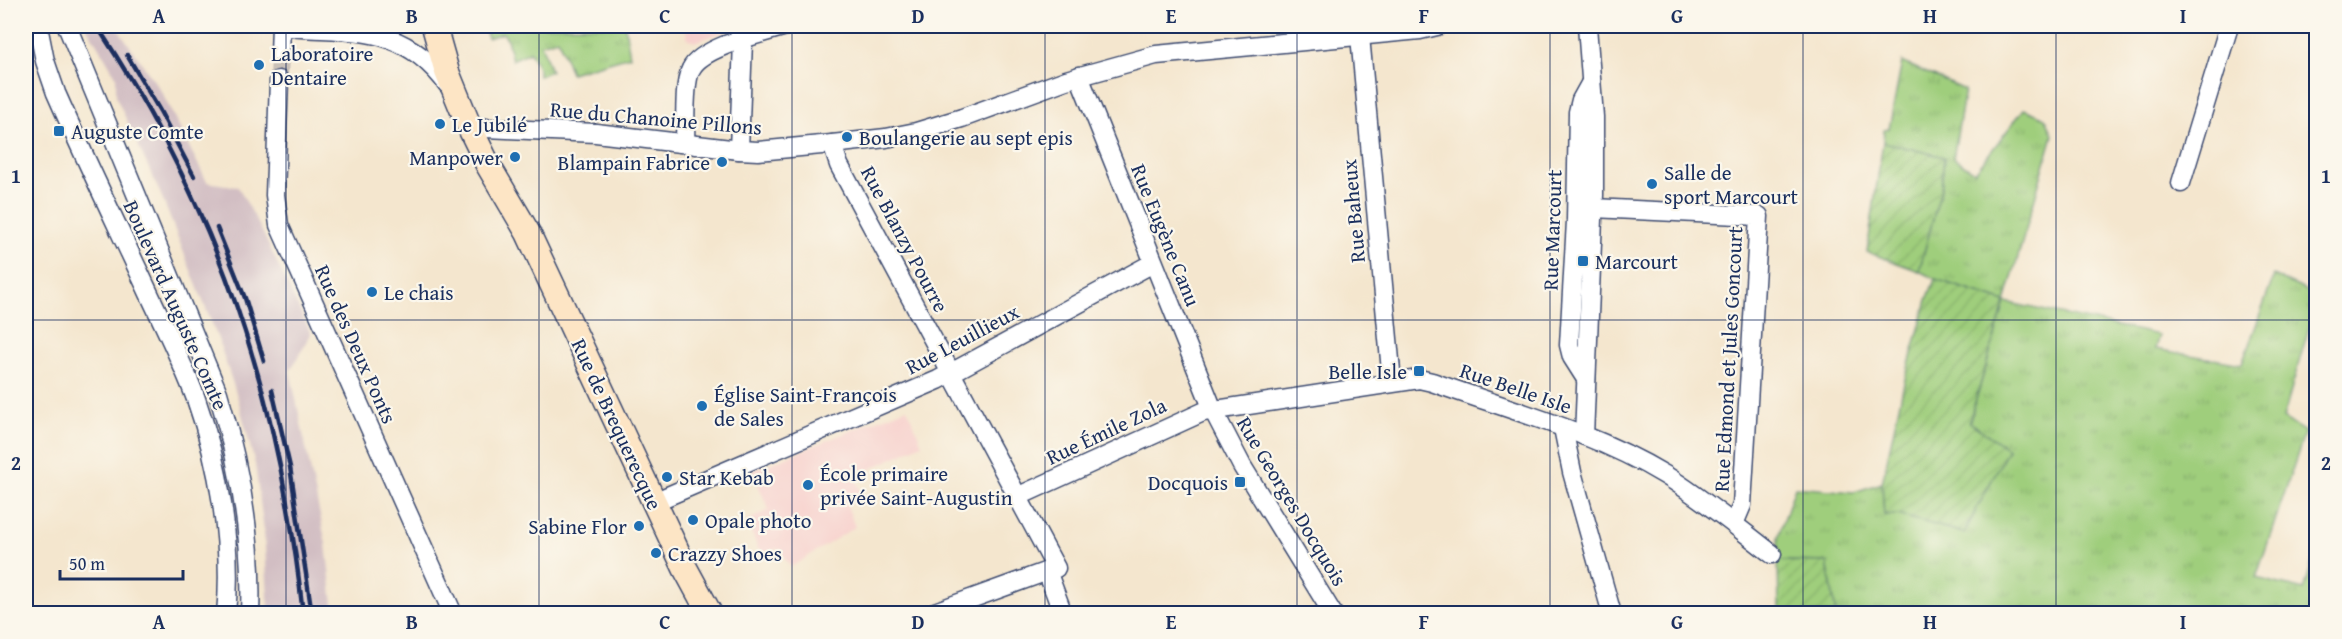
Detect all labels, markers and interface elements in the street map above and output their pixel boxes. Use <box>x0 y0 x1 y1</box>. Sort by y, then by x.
text: A <box>153 1 166 30</box>
text: B <box>406 1 418 30</box>
text: C <box>659 1 671 30</box>
text: D <box>911 1 925 30</box>
text: E <box>1166 1 1177 30</box>
text: F <box>1419 1 1429 30</box>
text: G <box>1671 1 1683 30</box>
text: H <box>1923 1 1937 30</box>
text: I <box>2180 1 2186 30</box>
place label: Laboratoire Dentaire <box>271 38 373 93</box>
marker: Laboratoire Dentaire <box>252 58 266 72</box>
street label: Rue du Chanoine Pillons <box>549 93 763 143</box>
place label: Le Jubilé <box>452 109 527 140</box>
place label: Auguste Comte <box>71 116 204 147</box>
marker: Le Jubilé <box>433 117 447 131</box>
place label: Boulangerie au sept epis <box>859 122 1073 153</box>
marker: Auguste Comte <box>52 124 66 138</box>
marker: Boulangerie au sept epis <box>840 130 854 144</box>
place label: Manpower <box>409 142 503 173</box>
place label: Blampain Fabrice <box>558 147 710 178</box>
marker: Manpower <box>508 150 522 164</box>
marker: Blampain Fabrice <box>715 155 729 169</box>
place label: Salle de sport Marcourt <box>1664 157 1799 212</box>
street label: Rue Baheux <box>1333 158 1373 264</box>
street label: Rue Eugène Canu <box>1123 159 1209 311</box>
street label: Rue Blanzy Pourre <box>853 160 957 318</box>
text: 1 <box>11 161 21 190</box>
text: 1 <box>2321 161 2331 190</box>
street label: Rue Marcourt <box>1534 168 1570 291</box>
marker: Salle de sport Marcourt <box>1645 177 1659 191</box>
street label: Boulevard Auguste Comte <box>116 195 236 415</box>
street label: Rue Edmond et Jules Goncourt <box>1706 225 1750 493</box>
place label: Marcourt <box>1595 246 1679 277</box>
marker: Marcourt <box>1576 254 1590 268</box>
street label: Rue des Deux Ponts <box>307 260 405 428</box>
place label: Le chais <box>384 277 454 308</box>
marker: Le chais <box>365 285 379 299</box>
street label: Rue Leuillieux <box>900 296 1025 382</box>
street label: Rue de Brequerecque <box>564 333 670 515</box>
street label: Rue Belle Isle <box>1456 354 1576 422</box>
place label: Belle Isle <box>1328 356 1407 387</box>
marker: Belle Isle <box>1412 364 1426 378</box>
place label: Église Saint-François de Sales <box>714 379 897 434</box>
street label: Rue Émile Zola <box>1041 390 1171 472</box>
marker: Église Saint-François de Sales <box>695 399 709 413</box>
street label: Rue Georges Docquois <box>1229 410 1355 592</box>
text: 2 <box>11 448 21 477</box>
text: 2 <box>2321 448 2331 477</box>
place label: École primaire privée Saint-Augustin <box>820 458 1013 513</box>
place label: Star Kebab <box>679 462 774 493</box>
place label: Docquois <box>1148 467 1228 498</box>
marker: Star Kebab <box>660 470 674 484</box>
marker: Docquois <box>1233 475 1247 489</box>
marker: École primaire privée Saint-Augustin <box>801 478 815 492</box>
place label: Opale photo <box>705 505 811 536</box>
place label: Sabine Flor <box>528 511 627 542</box>
marker: Opale photo <box>686 513 700 527</box>
marker: Sabine Flor <box>632 519 646 533</box>
place label: Crazzy Shoes <box>668 538 782 569</box>
scale bar <box>60 543 183 581</box>
marker: Crazzy Shoes <box>649 546 663 560</box>
text: 50 m <box>69 550 105 577</box>
text: A <box>153 607 166 636</box>
text: B <box>406 607 418 636</box>
text: C <box>659 607 671 636</box>
text: D <box>911 607 925 636</box>
text: E <box>1166 607 1177 636</box>
text: F <box>1419 607 1429 636</box>
text: G <box>1671 607 1683 636</box>
text: H <box>1923 607 1937 636</box>
text: I <box>2180 607 2186 636</box>

